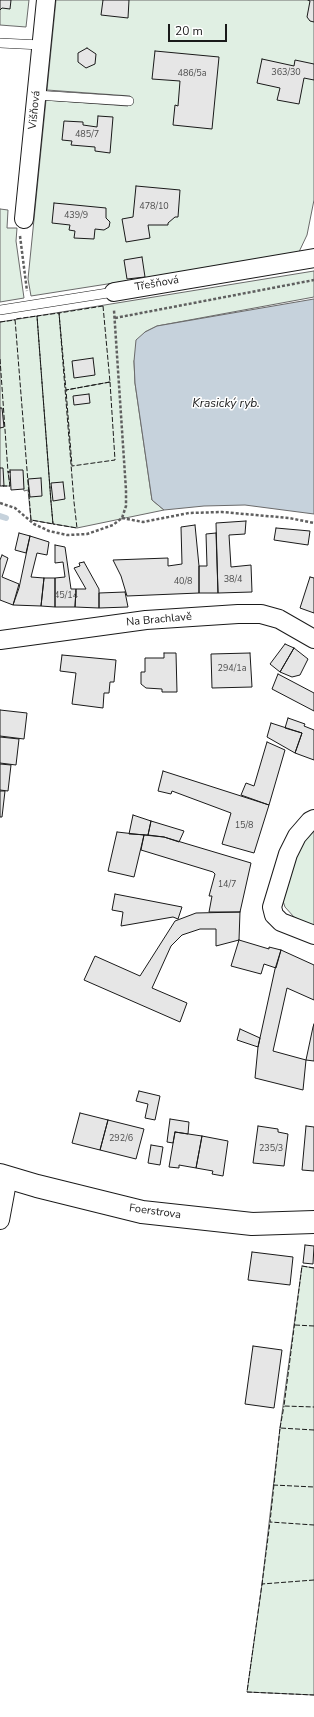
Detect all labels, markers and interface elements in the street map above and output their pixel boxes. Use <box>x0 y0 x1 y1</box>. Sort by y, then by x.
scale bar <box>170 16 229 42</box>
text: 20 m <box>175 23 203 39</box>
house number: 363/30 <box>271 68 301 78</box>
house number: 486/5a <box>178 69 206 79</box>
street label: Višňová <box>26 90 44 130</box>
house number: 485/7 <box>75 130 99 140</box>
house number: 478/10 <box>139 202 169 212</box>
house number: 439/9 <box>64 211 88 221</box>
street label: Třešňová <box>134 274 180 294</box>
water label: Krasický ryb. <box>192 397 260 411</box>
house number: 38/4 <box>224 575 242 585</box>
house number: 40/8 <box>174 577 192 587</box>
house number: 45/14 <box>54 591 78 601</box>
street label: Na Brachlavě <box>126 611 192 629</box>
house number: 294/1a <box>218 664 246 674</box>
house number: 15/8 <box>235 821 253 831</box>
house number: 14/7 <box>218 880 236 890</box>
house number: 292/6 <box>109 1134 133 1144</box>
house number: 235/3 <box>259 1144 283 1154</box>
street label: Foerstrova <box>128 1202 182 1222</box>

